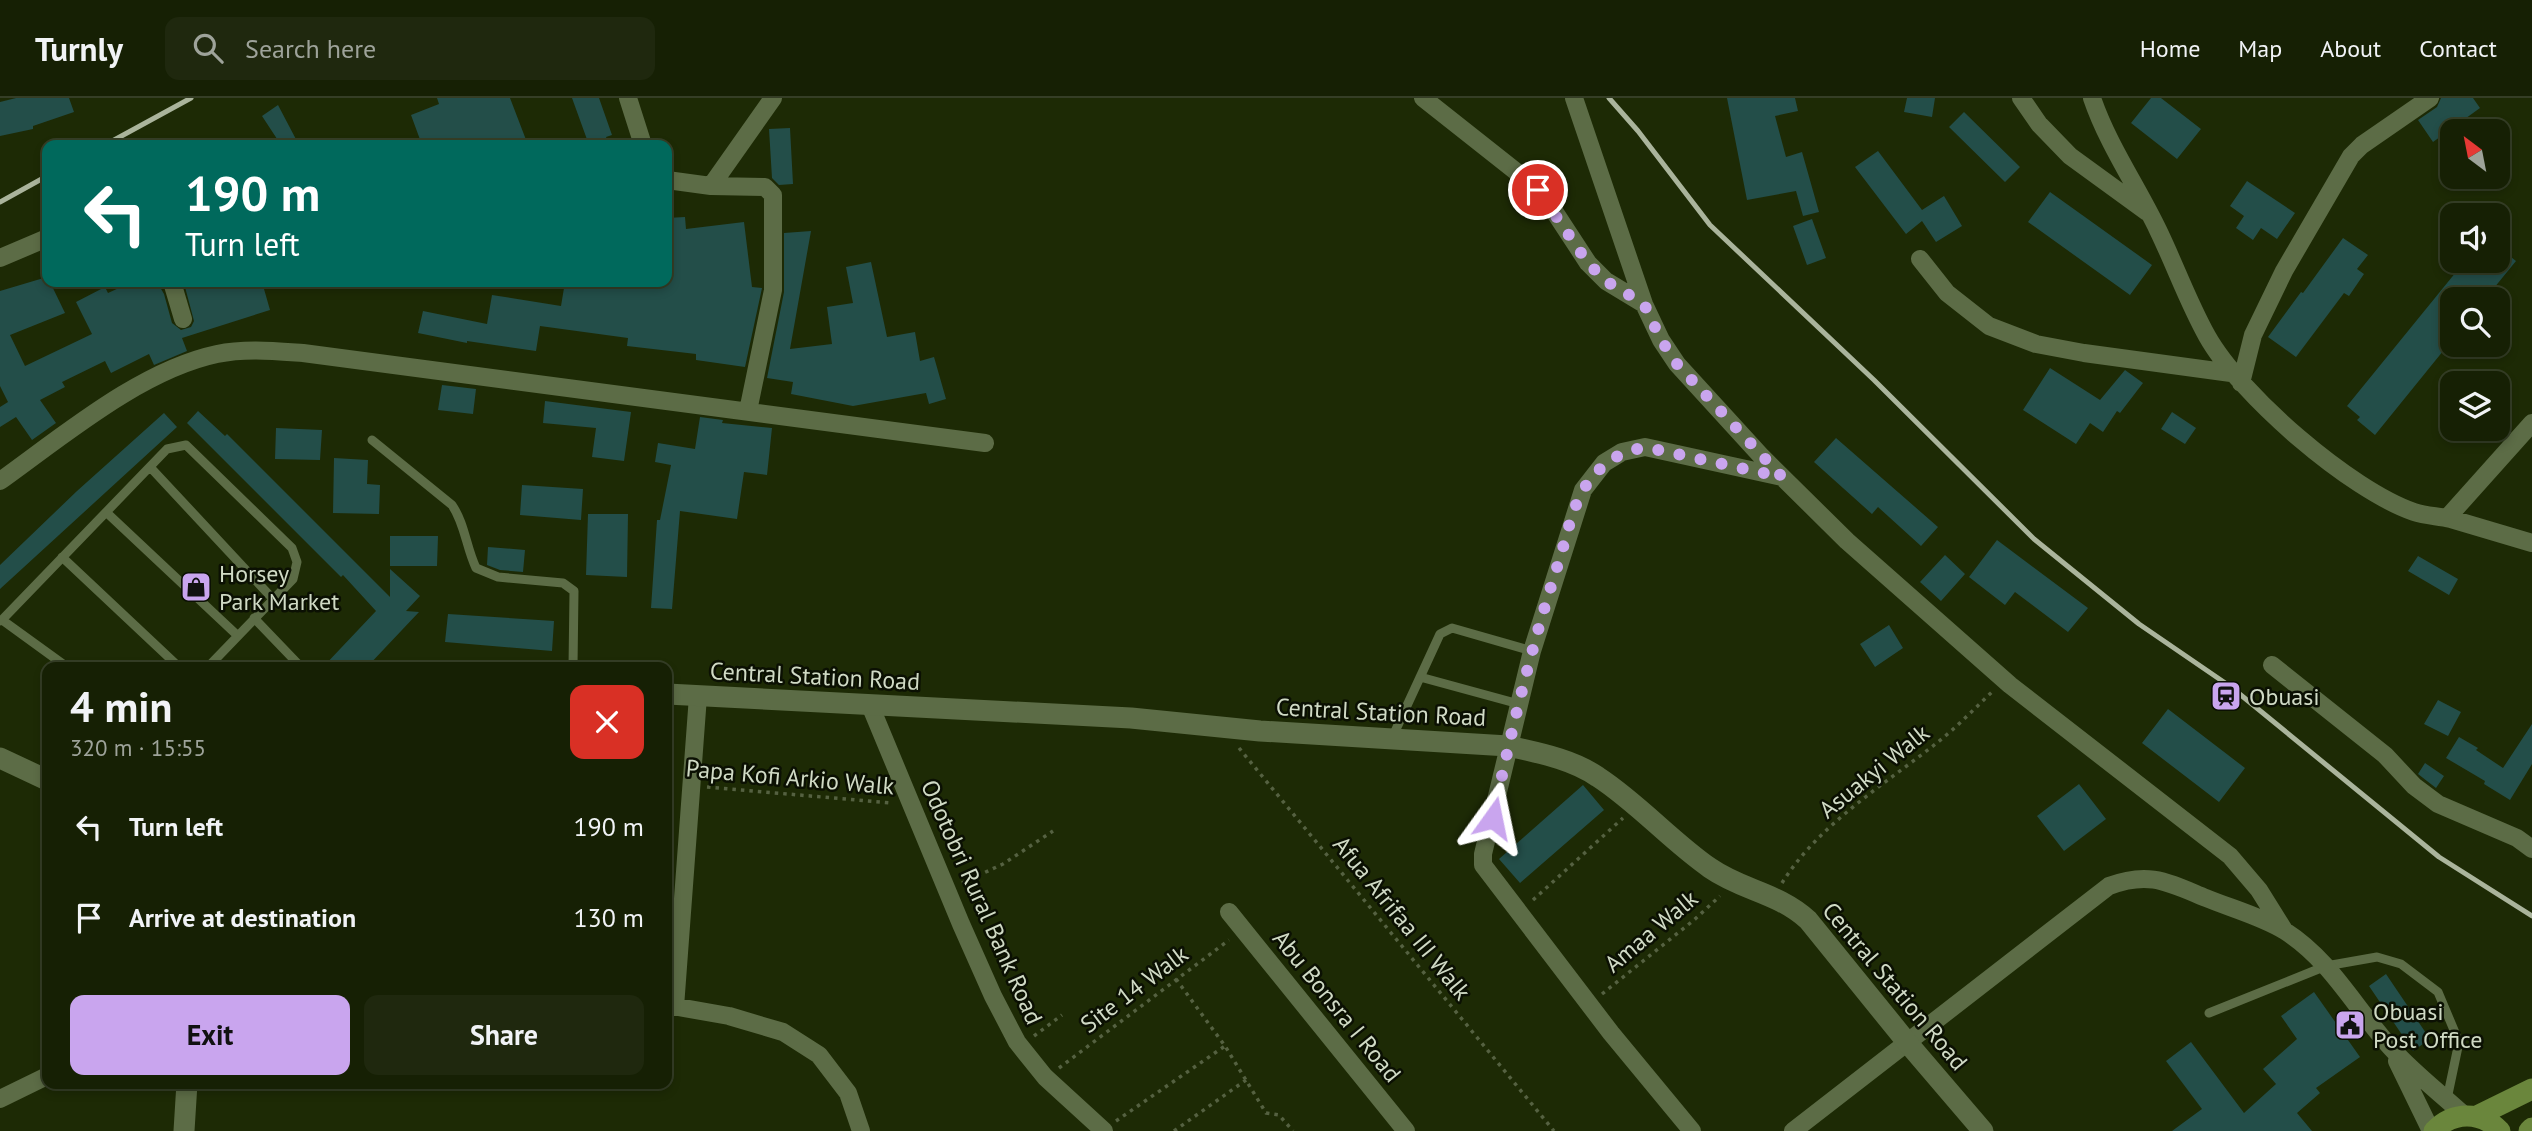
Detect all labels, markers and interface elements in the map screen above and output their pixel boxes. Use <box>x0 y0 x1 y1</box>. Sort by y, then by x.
search box <box>165 17 655 80</box>
text: Turnly <box>35 27 123 70</box>
icon: search <box>189 29 227 67</box>
text: Search here <box>245 32 376 65</box>
text: Home <box>2140 33 2200 64</box>
text: Map <box>2238 33 2282 64</box>
text: About <box>2320 33 2381 64</box>
text: Contact <box>2419 33 2497 64</box>
north arrow <box>2440 119 2510 189</box>
map controls <box>2440 119 2510 441</box>
pin <box>1508 160 1568 220</box>
text: 190 m <box>185 161 320 225</box>
icon: left <box>70 168 161 259</box>
icon: arrive <box>1519 171 1557 209</box>
button: sound <box>2440 203 2510 273</box>
text: Turn left <box>185 223 300 265</box>
button: search <box>2440 287 2510 357</box>
button: layers <box>2440 371 2510 441</box>
place label: Horsey Park Market <box>219 558 339 617</box>
shop icon: Horsey Park Market <box>179 570 213 604</box>
street label: Central Station Road <box>709 655 921 697</box>
text: 4 min <box>70 679 172 734</box>
station icon: Obuasi <box>2209 679 2243 713</box>
place label: Obuasi <box>2249 681 2320 712</box>
button: close <box>570 685 644 759</box>
street label: Central Station Road <box>1275 691 1487 733</box>
street label: Asuakyi Walk <box>1812 717 1936 825</box>
text: 320 m · 15:55 <box>70 733 206 762</box>
street label: Papa Kofi Arkio Walk <box>685 752 896 802</box>
street label: Odotobri Rural Bank Road <box>914 775 1050 1029</box>
position arrow <box>1456 781 1530 855</box>
icon: left <box>70 808 108 846</box>
text: Turn left <box>129 810 223 843</box>
text: 190 m <box>573 810 644 843</box>
street label: Afua Afrifaa III Walk <box>1326 830 1478 1007</box>
street label: Amaa Walk <box>1598 883 1704 979</box>
street label: Central Station Road <box>1816 895 1974 1077</box>
icon: arrive <box>70 899 108 937</box>
text: Arrive at destination <box>129 901 356 934</box>
text: 130 m <box>573 901 644 934</box>
street label: Abu Bonsra I Road <box>1266 924 1408 1088</box>
street label: Site 14 Walk <box>1074 938 1194 1040</box>
button: Exit <box>70 995 350 1075</box>
button: Share <box>364 995 644 1075</box>
place label: Obuasi Post Office <box>2373 996 2483 1055</box>
public building icon: Obuasi Post Office <box>2333 1008 2367 1042</box>

